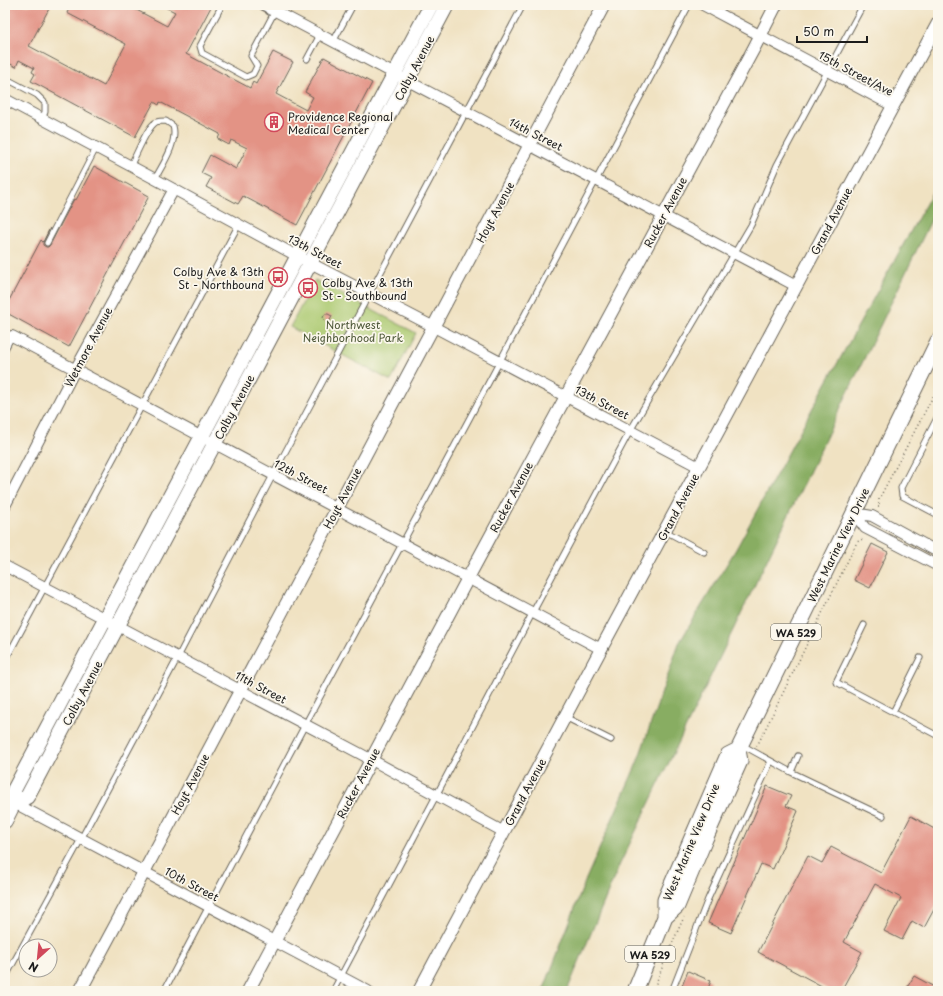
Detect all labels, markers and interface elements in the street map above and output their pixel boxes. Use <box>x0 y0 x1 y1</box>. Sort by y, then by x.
scale bar <box>797 18 867 44</box>
text: 50 m <box>803 22 834 40</box>
street label: Colby Avenue <box>390 32 438 104</box>
street label: 15th Street/Ave <box>816 46 897 100</box>
place label: Providence Regional Medical Center <box>288 108 393 138</box>
building icon: Providence Regional Medical Center <box>263 111 285 133</box>
street label: 14th Street <box>506 113 566 155</box>
street label: Rucker Avenue <box>639 174 691 250</box>
street label: Hoyt Avenue <box>472 178 518 246</box>
street label: Grand Avenue <box>806 184 856 258</box>
street label: 13th Street <box>285 230 346 273</box>
place label: Colby Ave & 13th St - Northbound <box>173 263 264 293</box>
bus stop icon: Colby Ave & 13th St - Northbound <box>267 266 289 288</box>
place label: Colby Ave & 13th St - Southbound <box>322 274 413 304</box>
bus stop icon: Colby Ave & 13th St - Southbound <box>297 277 319 299</box>
street label: Wetmore Avenue <box>60 304 116 390</box>
park label: Northwest Neighborhood Park <box>303 316 403 346</box>
street label: Colby Avenue <box>210 371 258 443</box>
street label: 13th Street <box>572 381 633 424</box>
street label: 12th Street <box>271 455 332 498</box>
street label: Rucker Avenue <box>485 459 537 535</box>
street label: Hoyt Avenue <box>319 464 365 532</box>
street label: Grand Avenue <box>653 470 703 544</box>
street label: West Marine View Drive <box>803 485 873 605</box>
road number: WA 529 <box>771 624 821 640</box>
street label: Colby Avenue <box>58 657 106 729</box>
street label: 11th Street <box>232 666 290 708</box>
street label: Rucker Avenue <box>332 745 384 821</box>
street label: Hoyt Avenue <box>167 750 213 818</box>
street label: Grand Avenue <box>500 755 550 829</box>
street label: West Marine View Drive <box>659 781 723 903</box>
street label: 10th Street <box>162 863 223 906</box>
north arrow <box>18 938 58 978</box>
road number: WA 529 <box>625 946 675 962</box>
text: N <box>25 958 41 977</box>

